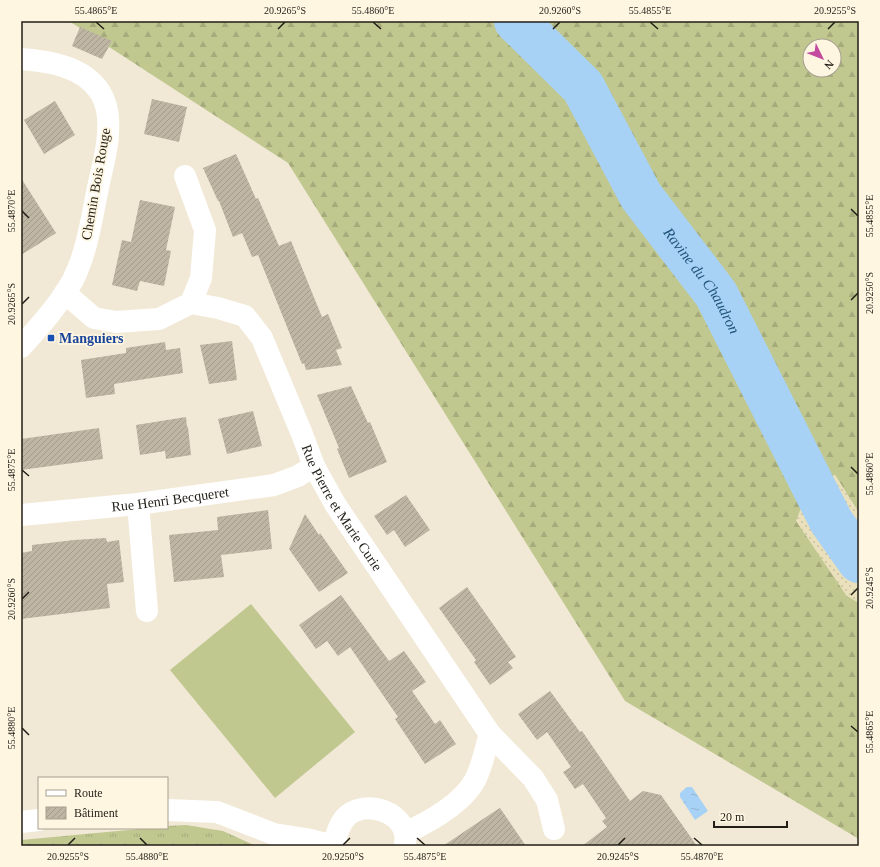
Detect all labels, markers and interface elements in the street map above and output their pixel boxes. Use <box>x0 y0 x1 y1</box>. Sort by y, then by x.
text: 55.4865°E <box>75 5 117 16</box>
text: 20.9265°S <box>264 5 306 16</box>
text: 55.4860°E <box>352 5 394 16</box>
text: 20.9260°S <box>539 5 581 16</box>
text: 55.4855°E <box>629 5 671 16</box>
text: 20.9255°S <box>814 5 856 16</box>
north arrow <box>802 38 842 78</box>
text: N <box>822 58 836 72</box>
street label: Chemin Bois Rouge <box>79 127 113 241</box>
text: 55.4870°E <box>6 190 17 232</box>
text: 55.4855°E <box>864 195 875 237</box>
water label: Ravine du Chaudron <box>660 224 743 336</box>
text: 20.9250°S <box>864 272 875 314</box>
text: 20.9265°S <box>6 283 17 325</box>
place label: Manguiers <box>59 331 124 346</box>
marker: Manguiers <box>46 333 56 343</box>
street label: Rue Pierre et Marie Curie <box>299 442 385 574</box>
text: 55.4875°E <box>6 449 17 491</box>
text: 55.4860°E <box>864 453 875 495</box>
street label: Rue Henri Becqueret <box>111 484 230 514</box>
text: 20.9245°S <box>864 567 875 609</box>
text: 20.9260°S <box>6 578 17 620</box>
text: 55.4880°E <box>6 707 17 749</box>
text: 55.4865°E <box>864 711 875 753</box>
legend <box>38 777 168 829</box>
text: Route <box>74 786 103 800</box>
scale bar <box>714 803 787 829</box>
text: Bâtiment <box>74 806 119 820</box>
text: 20 m <box>720 810 745 824</box>
text: 20.9255°S <box>47 851 89 862</box>
text: 55.4880°E <box>126 851 168 862</box>
text: 20.9250°S <box>322 851 364 862</box>
text: 55.4875°E <box>404 851 446 862</box>
text: 20.9245°S <box>597 851 639 862</box>
text: 55.4870°E <box>681 851 723 862</box>

